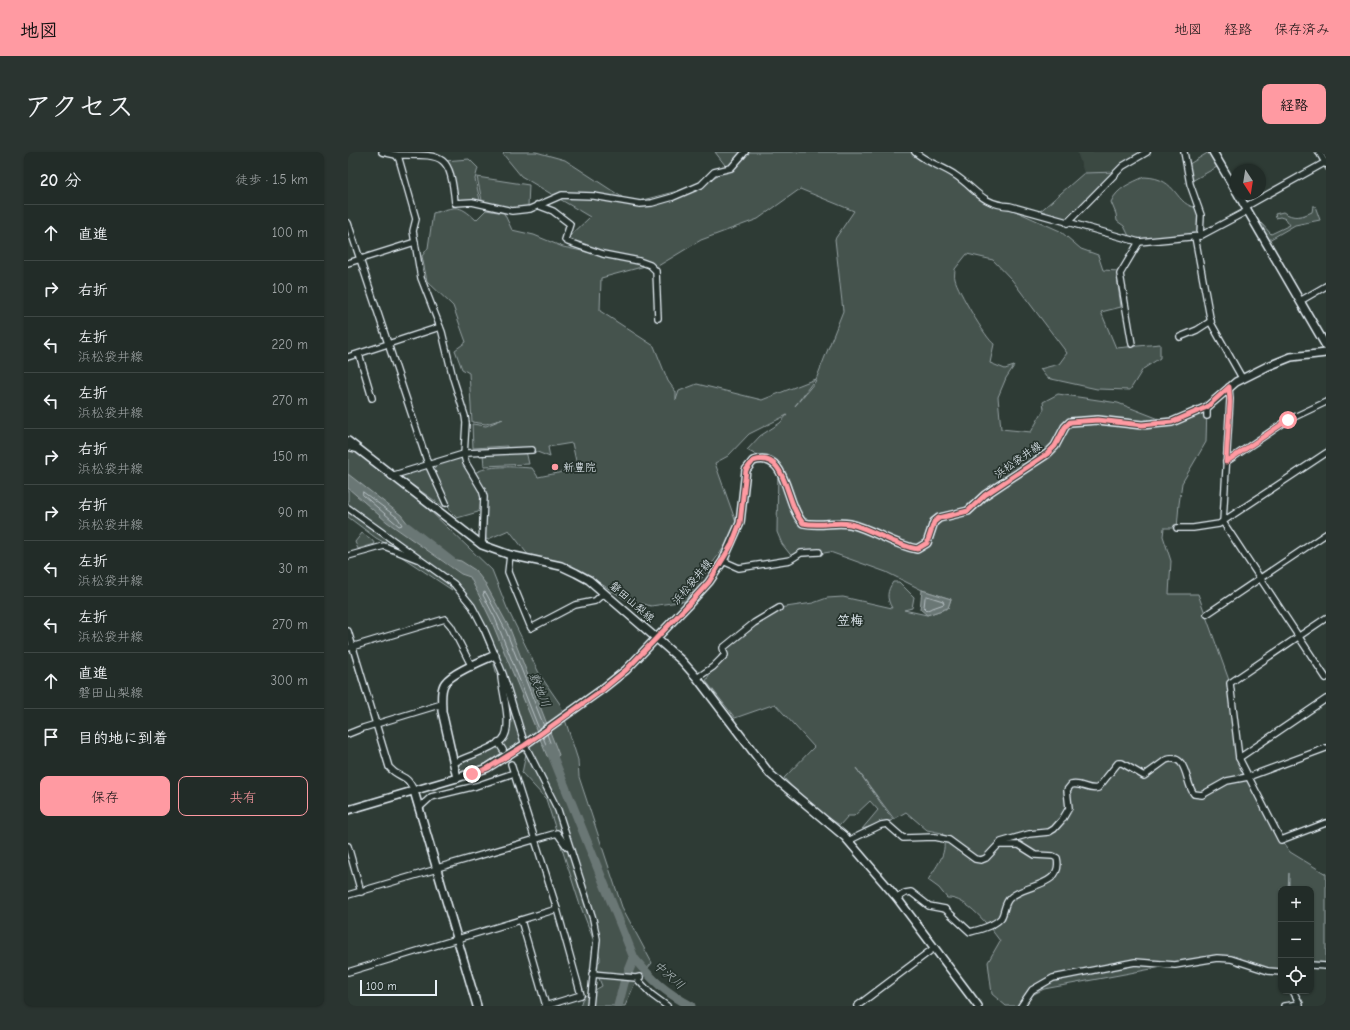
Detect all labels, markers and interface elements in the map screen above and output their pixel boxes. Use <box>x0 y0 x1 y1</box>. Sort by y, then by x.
text: 地図 <box>20 20 58 42</box>
text: 地図 <box>1174 21 1202 38</box>
text: 経路 <box>1224 21 1252 38</box>
text: 保存済み <box>1274 21 1330 38</box>
button: 経路 <box>1262 84 1326 124</box>
text: アクセス <box>24 91 134 123</box>
north arrow <box>1230 164 1266 200</box>
text: 20 分 <box>40 171 81 190</box>
text: 徒歩 · 1.5 km <box>235 172 308 187</box>
icon: ahead <box>40 222 62 244</box>
text: 直進 <box>78 225 108 243</box>
text: 100 m <box>272 225 308 240</box>
icon: right <box>40 278 62 300</box>
text: 右折 <box>78 281 108 299</box>
text: 100 m <box>272 281 308 296</box>
text: 左折 <box>78 328 108 346</box>
icon: left <box>40 334 62 356</box>
text: 220 m <box>271 337 308 352</box>
text: 浜松袋井線 <box>78 349 143 364</box>
text: 左折 <box>78 384 108 402</box>
icon: left <box>40 390 62 412</box>
text: 270 m <box>272 393 308 408</box>
text: 浜松袋井線 <box>78 405 143 420</box>
route start <box>1279 411 1297 429</box>
street label: 浜松袋井線 <box>992 439 1044 481</box>
text: 右折 <box>78 440 108 458</box>
icon: right <box>40 446 62 468</box>
text: 150 m <box>273 449 308 464</box>
text: 浜松袋井線 <box>78 461 143 476</box>
place label: 新豊院 <box>563 461 596 474</box>
marker: 新豊院 <box>550 462 560 472</box>
text: 右折 <box>78 496 108 514</box>
icon: right <box>40 502 62 524</box>
text: 90 m <box>278 505 308 520</box>
text: 浜松袋井線 <box>78 517 143 532</box>
text: 左折 <box>78 552 108 570</box>
street label: 浜松袋井線 <box>669 557 715 607</box>
icon: left <box>40 558 62 580</box>
text: 30 m <box>278 561 308 576</box>
text: 浜松袋井線 <box>78 573 143 588</box>
street label: 磐田山梨線 <box>607 579 657 625</box>
text: 左折 <box>78 608 108 626</box>
district label: 笠梅 <box>837 613 864 628</box>
icon: left <box>40 614 62 636</box>
text: 270 m <box>272 617 308 632</box>
text: 浜松袋井線 <box>78 629 143 644</box>
text: 直進 <box>78 664 108 682</box>
icon: ahead <box>40 670 62 692</box>
water label: 敷地川 <box>527 671 553 709</box>
text: 300 m <box>270 673 308 688</box>
text: 磐田山梨線 <box>78 685 143 700</box>
icon: arrive <box>40 726 62 748</box>
text: 目的地に到着 <box>78 729 168 747</box>
route end <box>463 765 481 783</box>
button: 保存 <box>40 776 170 816</box>
button: 共有 <box>178 776 308 816</box>
map controls <box>1278 886 1314 994</box>
button: + <box>1278 886 1314 922</box>
button: − <box>1278 922 1314 958</box>
water label: 中沢川 <box>651 958 687 992</box>
button: locate <box>1278 958 1314 994</box>
scale bar <box>360 978 437 997</box>
text: 100 m <box>366 980 397 993</box>

